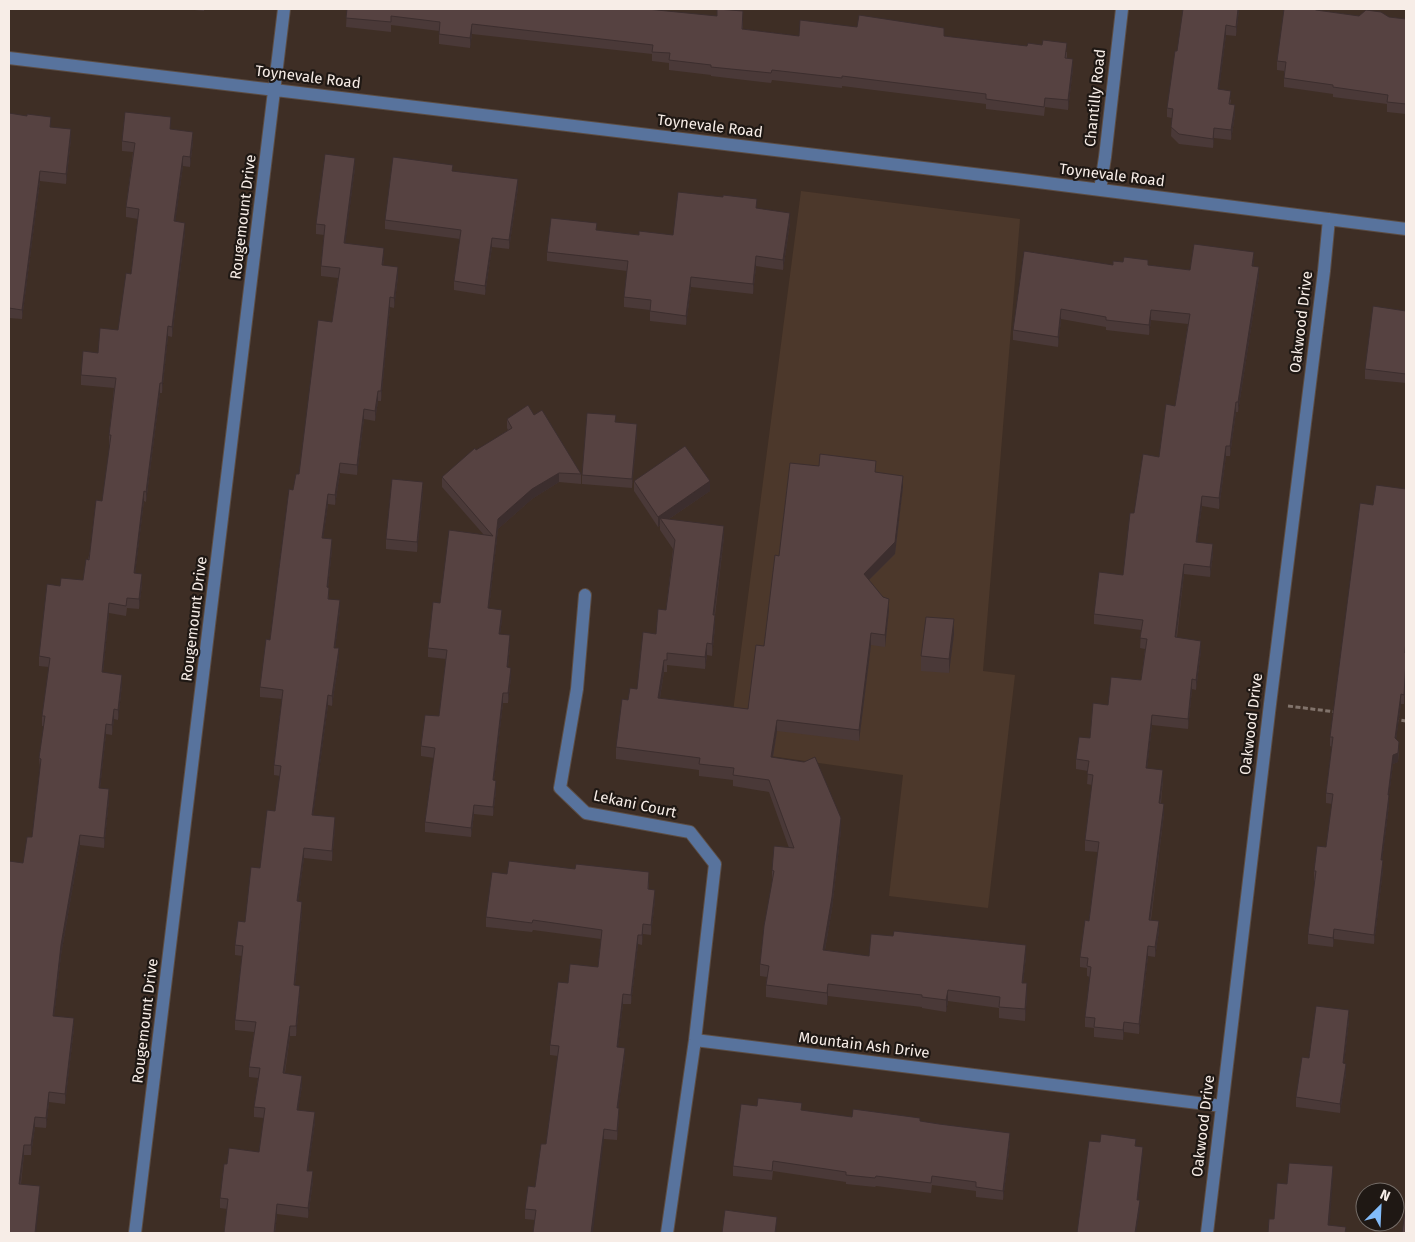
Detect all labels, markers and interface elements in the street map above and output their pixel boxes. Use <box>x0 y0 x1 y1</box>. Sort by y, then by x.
street label: Chantilly Road <box>1081 48 1109 148</box>
street label: Toynevale Road <box>254 62 362 92</box>
street label: Toynevale Road <box>656 111 764 141</box>
street label: Rougemount Drive <box>226 153 260 281</box>
street label: Toynevale Road <box>1058 160 1166 190</box>
street label: Oakwood Drive <box>1286 270 1316 374</box>
street label: Rougemount Drive <box>177 555 211 683</box>
street label: Oakwood Drive <box>1236 672 1266 776</box>
street label: Lekani Court <box>592 786 679 822</box>
street label: Rougemount Drive <box>128 957 162 1085</box>
street label: Mountain Ash Drive <box>797 1028 931 1062</box>
street label: Oakwood Drive <box>1188 1074 1218 1178</box>
north arrow <box>1355 1182 1405 1232</box>
text: N <box>1377 1186 1393 1205</box>

